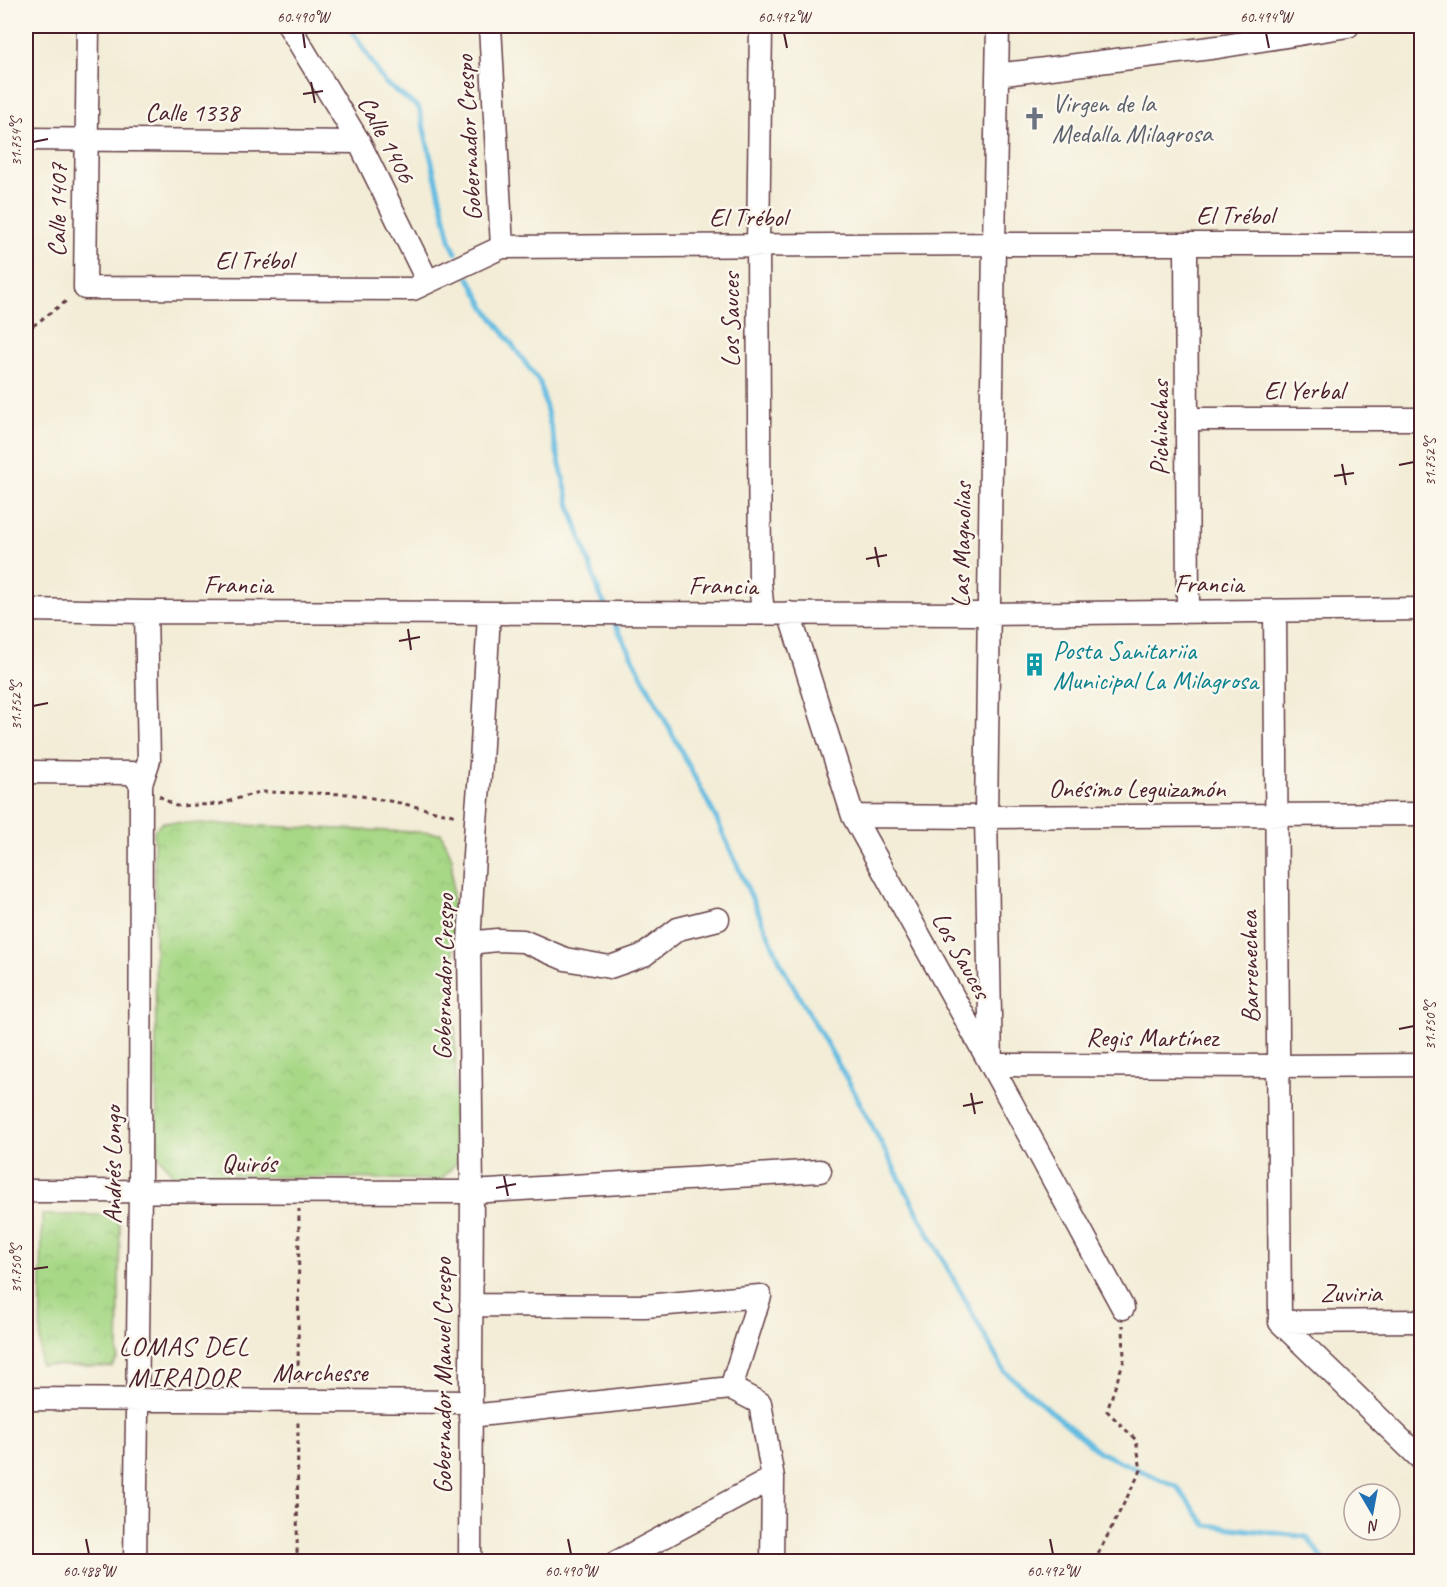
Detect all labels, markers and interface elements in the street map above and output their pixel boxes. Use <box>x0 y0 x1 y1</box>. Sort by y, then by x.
text: 60.490°W <box>277 8 332 27</box>
text: 60.492°W <box>758 8 813 27</box>
text: 60.494°W <box>1240 8 1295 27</box>
street label: Gobernador Crespo <box>448 52 489 222</box>
place label: Virgen de la Medalla Milagrosa <box>1052 87 1214 150</box>
street label: Calle 1406 <box>350 90 424 190</box>
street label: Calle 1338 <box>145 96 241 129</box>
church icon: Virgen de la Medalla Milagrosa <box>1021 105 1047 131</box>
text: 31.754°S <box>7 115 26 166</box>
street label: Calle 1407 <box>40 161 75 257</box>
street label: El Trébol <box>1196 199 1278 232</box>
street label: El Trébol <box>709 201 791 234</box>
street label: El Trébol <box>215 244 297 277</box>
street label: Los Sauces <box>714 271 747 367</box>
street label: El Yerbal <box>1264 374 1349 407</box>
street label: Pichinchas <box>1143 378 1176 476</box>
text: 31.752°S <box>1421 435 1440 486</box>
street label: Las Magnolias <box>944 480 979 608</box>
street label: Francia <box>1174 567 1246 600</box>
street label: Francia <box>203 568 275 601</box>
street label: Francia <box>688 569 760 602</box>
place label: Posta Sanitariia Municipal La Milagrosa <box>1053 634 1260 697</box>
building icon: Posta Sanitariia Municipal La Milagrosa <box>1022 652 1048 678</box>
text: 31.752°S <box>7 679 26 730</box>
street label: Onésimo Leguizamón <box>1048 772 1227 805</box>
street label: Gobernador Crespo <box>426 892 461 1060</box>
street label: Los Sauces <box>924 906 1000 1006</box>
street label: Barrenechea <box>1232 909 1267 1023</box>
text: 31.750°S <box>1421 999 1440 1050</box>
street label: Regis Martínez <box>1086 1021 1221 1054</box>
street label: Andrés Longo <box>96 1103 129 1224</box>
street label: Quirós <box>222 1147 279 1180</box>
text: 31.750°S <box>7 1242 26 1293</box>
street label: Gobernador Manuel Crespo <box>426 1256 459 1494</box>
street label: Zuviria <box>1320 1277 1383 1310</box>
district label: LOMAS DEL MIRADOR <box>119 1329 249 1394</box>
street label: Marchesse <box>272 1356 369 1389</box>
north arrow <box>1342 1482 1402 1542</box>
text: N <box>1365 1515 1381 1537</box>
text: 60.488°W <box>63 1562 118 1581</box>
text: 60.490°W <box>545 1562 600 1581</box>
text: 60.492°W <box>1027 1562 1082 1581</box>

